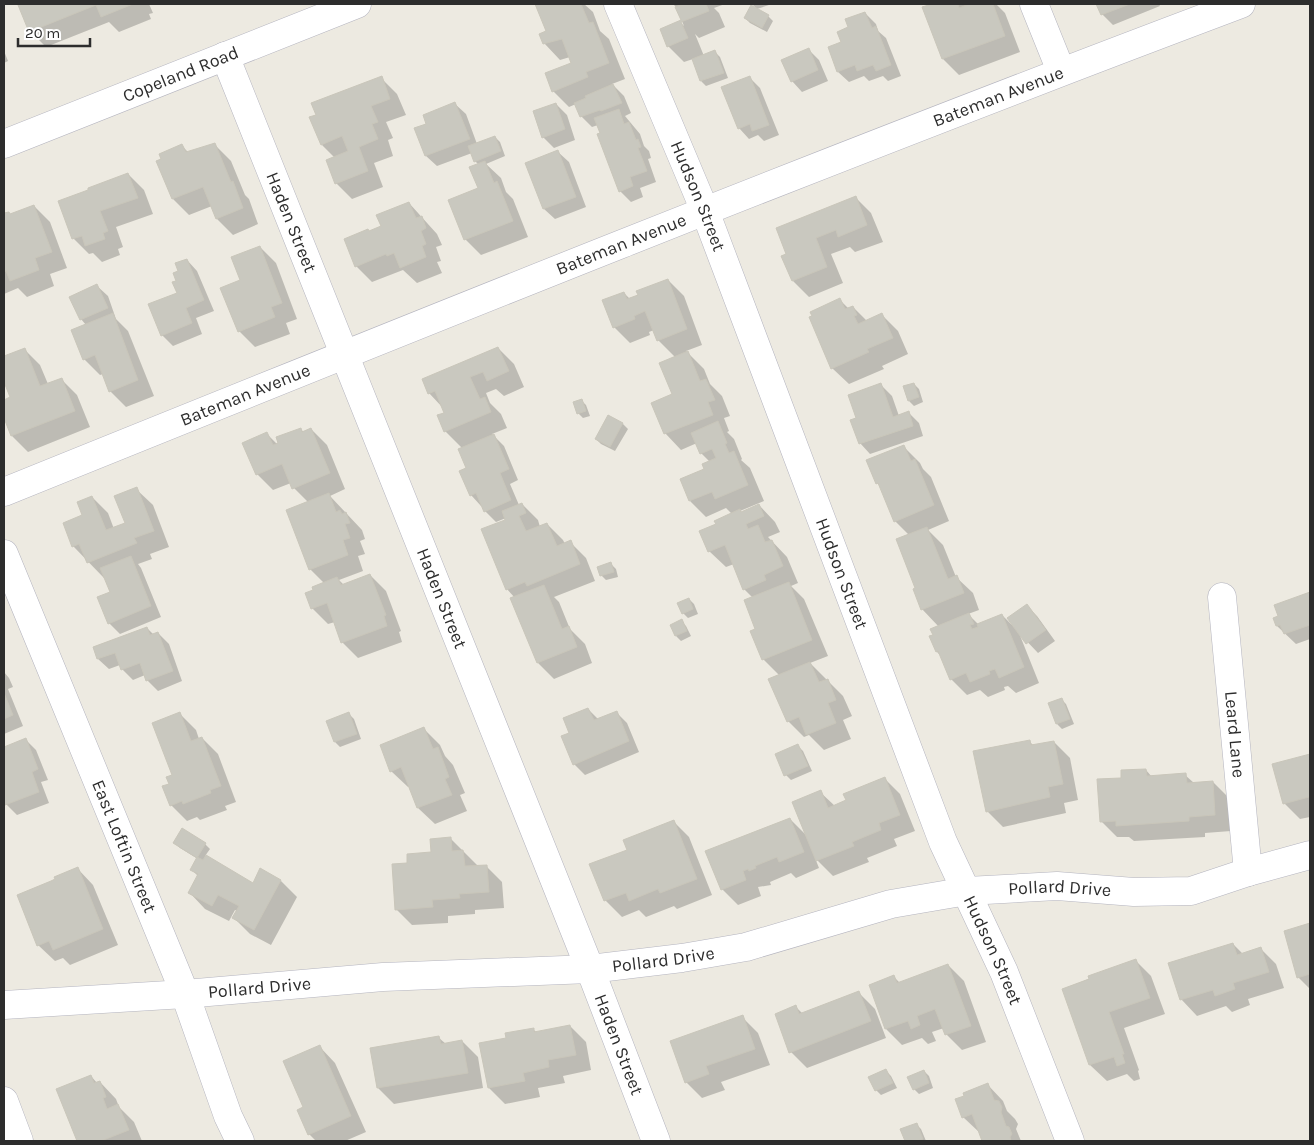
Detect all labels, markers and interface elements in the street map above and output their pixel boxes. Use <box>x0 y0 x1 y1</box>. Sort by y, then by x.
scale bar <box>18 15 90 47</box>
text: 20 m <box>25 24 60 42</box>
street label: Copeland Road <box>119 41 242 107</box>
street label: Bateman Avenue <box>930 61 1067 132</box>
street label: Hudson Street <box>666 137 730 255</box>
street label: Haden Street <box>261 169 322 276</box>
street label: Bateman Avenue <box>553 209 689 280</box>
street label: Bateman Avenue <box>177 359 313 431</box>
street label: Hudson Street <box>811 515 873 633</box>
street label: Haden Street <box>412 545 472 652</box>
street label: Leard Lane <box>1220 690 1250 779</box>
street label: East Loftin Street <box>87 776 161 916</box>
street label: Pollard Drive <box>1007 875 1112 901</box>
street label: Hudson Street <box>959 892 1027 1008</box>
street label: Pollard Drive <box>611 942 716 977</box>
street label: Pollard Drive <box>207 972 312 1003</box>
street label: Haden Street <box>590 991 648 1098</box>

